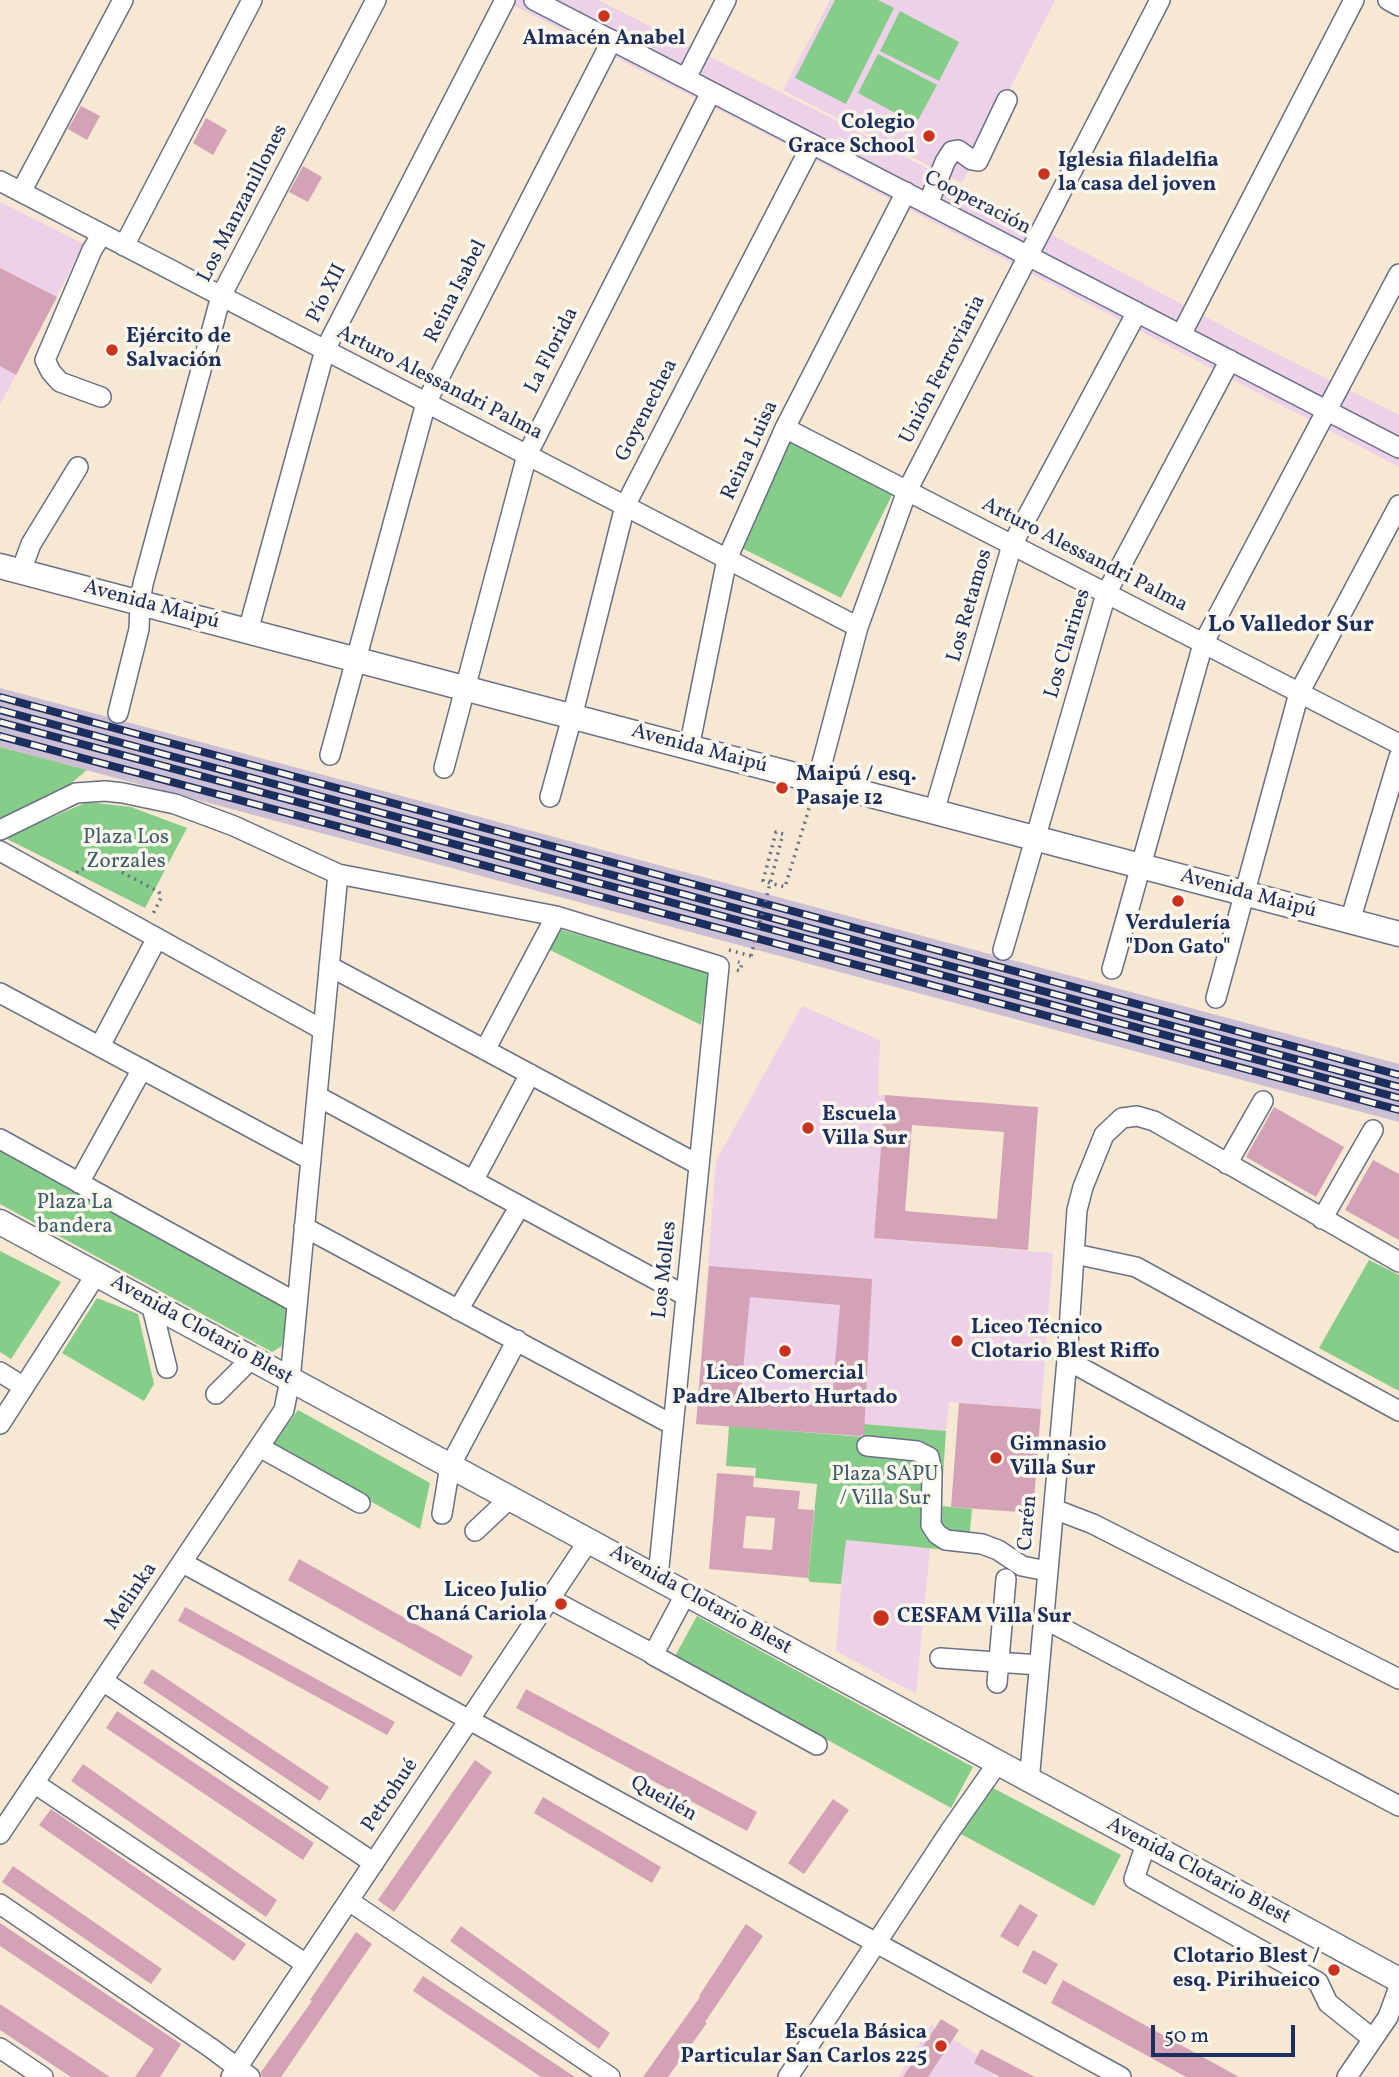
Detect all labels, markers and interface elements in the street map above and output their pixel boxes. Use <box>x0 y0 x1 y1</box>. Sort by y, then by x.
marker: Almacén Anabel <box>596 8 612 24</box>
place label: Almacén Anabel <box>523 27 685 53</box>
place label: Colegio Grace School <box>788 111 915 161</box>
street label: Los Manzanillones <box>193 121 295 287</box>
marker: Colegio Grace School <box>921 128 937 144</box>
place label: Iglesia filadelfia la casa del joven <box>1058 149 1219 199</box>
street label: Cooperación <box>919 166 1035 242</box>
marker: Iglesia filadelfia la casa del joven <box>1036 166 1052 182</box>
street label: Reina Isabel <box>420 236 494 348</box>
street label: Pío XII <box>303 260 353 328</box>
street label: Unión Ferroviaria <box>896 291 992 449</box>
street label: La Florida <box>521 304 585 398</box>
street label: Arturo Alessandri Palma <box>332 321 546 447</box>
place label: Ejército de Salvación <box>126 325 231 375</box>
marker: Ejército de Salvación <box>104 342 120 358</box>
street label: Goyenechea <box>611 356 685 466</box>
street label: Reina Luisa <box>717 397 785 505</box>
street label: Arturo Alessandri Palma <box>977 493 1191 619</box>
street label: Los Retamos <box>943 546 999 666</box>
street label: Avenida Maipú <box>80 576 222 636</box>
street label: Los Clarines <box>1040 586 1098 702</box>
district label: Lo Valledor Sur <box>1208 613 1374 641</box>
street label: Avenida Maipú <box>628 720 770 780</box>
place label: Maipú / esq. Pasaje 12 <box>796 763 917 813</box>
marker: Maipú / esq. Pasaje 12 <box>774 780 790 796</box>
park label: Plaza Los Zorzales <box>83 826 169 876</box>
street label: Avenida Maipú <box>1177 865 1319 925</box>
marker: Verdulería "Don Gato" <box>1170 893 1186 909</box>
place label: Verdulería "Don Gato" <box>1125 912 1231 962</box>
place label: Escuela Villa Sur <box>822 1103 908 1153</box>
marker: Escuela Villa Sur <box>800 1120 816 1136</box>
park label: Plaza La bandera <box>37 1191 113 1241</box>
street label: Los Molles <box>648 1220 684 1320</box>
street label: Avenida Clotario Blest <box>105 1270 297 1392</box>
place label: Liceo Técnico Clotario Blest Riffo <box>971 1316 1160 1366</box>
marker: Liceo Técnico Clotario Blest Riffo <box>949 1333 965 1349</box>
marker: Liceo Comercial Padre Alberto Hurtado <box>777 1343 793 1359</box>
place label: Liceo Comercial Padre Alberto Hurtado <box>672 1362 898 1412</box>
place label: Gimnasio Villa Sur <box>1010 1433 1107 1483</box>
marker: Gimnasio Villa Sur <box>988 1450 1004 1466</box>
park label: Plaza SAPU / Villa Sur <box>832 1463 938 1513</box>
street label: Carén <box>1014 1494 1044 1552</box>
street label: Avenida Clotario Blest <box>604 1540 796 1662</box>
street label: Melinka <box>100 1558 164 1636</box>
place label: Liceo Julio Chaná Cariola <box>406 1579 547 1629</box>
marker: Liceo Julio Chaná Cariola <box>553 1596 569 1612</box>
place label: CESFAM Villa Sur <box>897 1605 1071 1631</box>
marker: CESFAM Villa Sur <box>871 1608 891 1628</box>
street label: Petrohué <box>357 1754 425 1838</box>
street label: Queilén <box>625 1771 701 1829</box>
street label: Avenida Clotario Blest <box>1102 1813 1294 1931</box>
place label: Clotario Blest / esq. Pirihueico <box>1173 1945 1320 1995</box>
marker: Clotario Blest / esq. Pirihueico <box>1326 1962 1342 1978</box>
scale bar <box>1154 2010 1298 2054</box>
place label: Escuela Básica Particular San Carlos 225 <box>681 2021 927 2071</box>
text: 50 m <box>1164 2022 1209 2051</box>
marker: Escuela Básica Particular San Carlos 225 <box>933 2038 949 2054</box>

